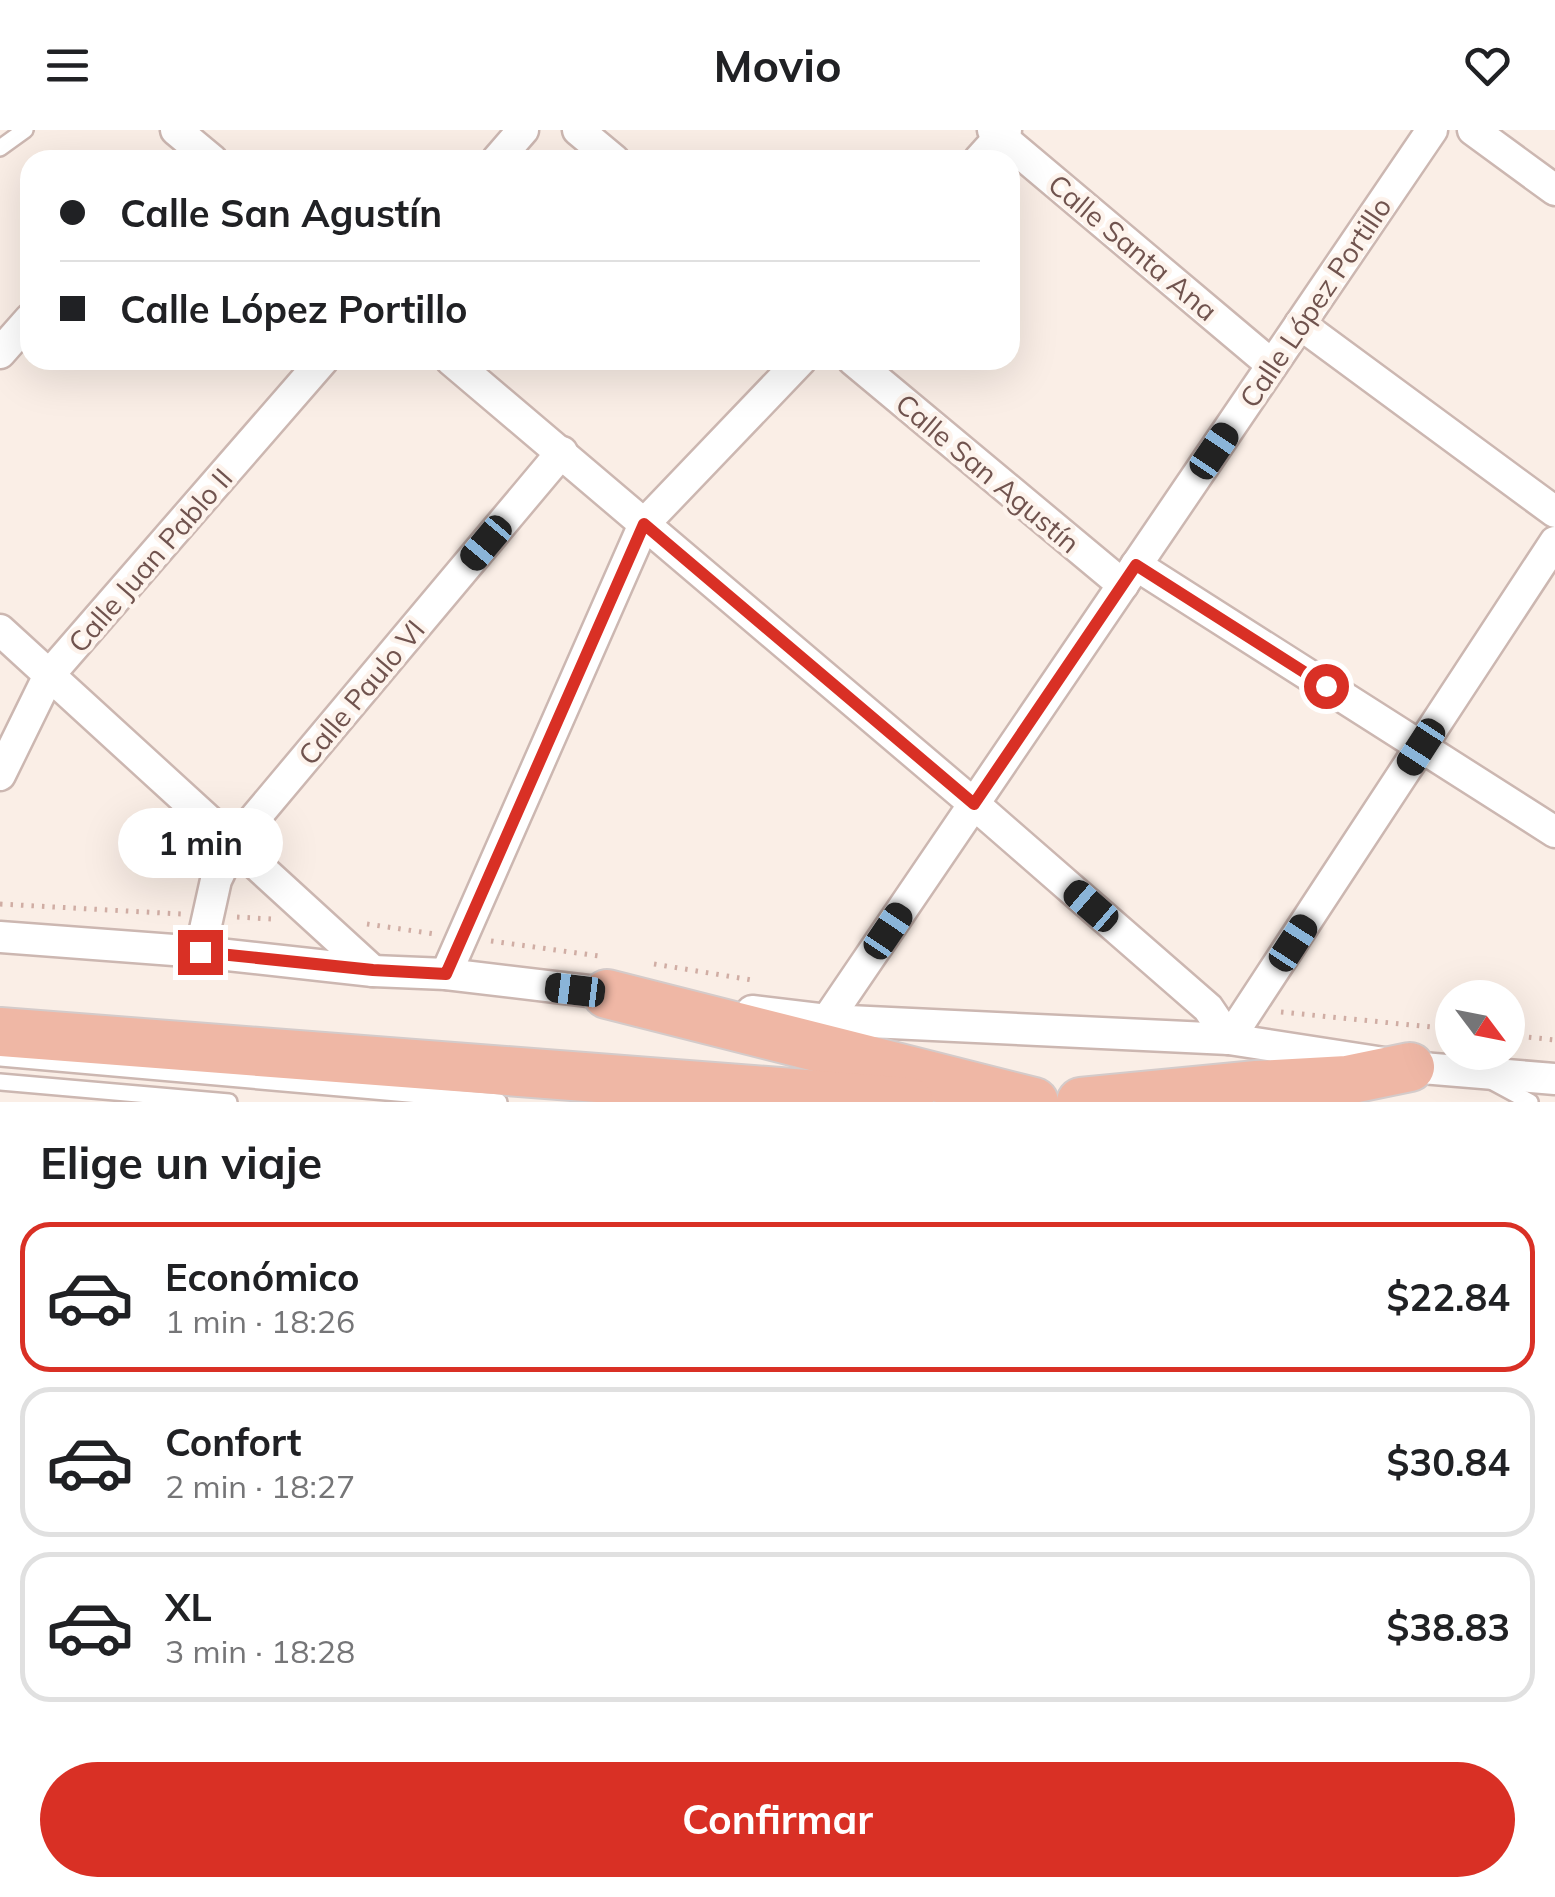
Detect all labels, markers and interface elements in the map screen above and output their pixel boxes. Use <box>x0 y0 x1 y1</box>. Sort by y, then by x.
text: Movio <box>713 37 842 93</box>
icon: menu <box>40 38 95 93</box>
icon: heart <box>1460 38 1515 93</box>
street label: Calle Santa Ana <box>1041 166 1225 328</box>
text: Calle San Agustín <box>120 189 442 237</box>
street label: Calle López Portillo <box>1232 190 1398 414</box>
text: Calle López Portillo <box>120 285 468 333</box>
street label: Calle San Agustín <box>889 386 1087 560</box>
car <box>1185 418 1243 484</box>
street label: Calle Juan Pablo II <box>60 461 240 659</box>
car <box>455 510 517 576</box>
street label: Calle Paulo VI <box>290 612 432 772</box>
route start <box>1304 664 1349 709</box>
car <box>1392 714 1450 780</box>
callout: 1 min <box>118 807 282 877</box>
text: 1 min <box>158 823 243 863</box>
car <box>1059 875 1123 937</box>
car <box>859 898 917 964</box>
car <box>1264 910 1322 976</box>
route end <box>178 930 223 975</box>
car <box>543 971 607 1009</box>
north arrow <box>1435 980 1525 1070</box>
map controls <box>1435 980 1525 1070</box>
text: Elige un viaje <box>40 1134 322 1190</box>
icon: car <box>45 1252 135 1342</box>
text: Económico <box>165 1253 360 1301</box>
text: $22.84 <box>1387 1273 1510 1321</box>
text: 1 min · 18:26 <box>165 1301 355 1341</box>
icon: car <box>45 1417 135 1507</box>
text: Confort <box>165 1418 302 1466</box>
text: $30.84 <box>1387 1438 1510 1486</box>
text: 2 min · 18:27 <box>165 1466 355 1506</box>
icon: car <box>45 1582 135 1672</box>
text: XL <box>165 1583 212 1631</box>
text: $38.83 <box>1387 1603 1510 1651</box>
text: 3 min · 18:28 <box>165 1631 355 1671</box>
button: Confirmar <box>40 1762 1515 1877</box>

